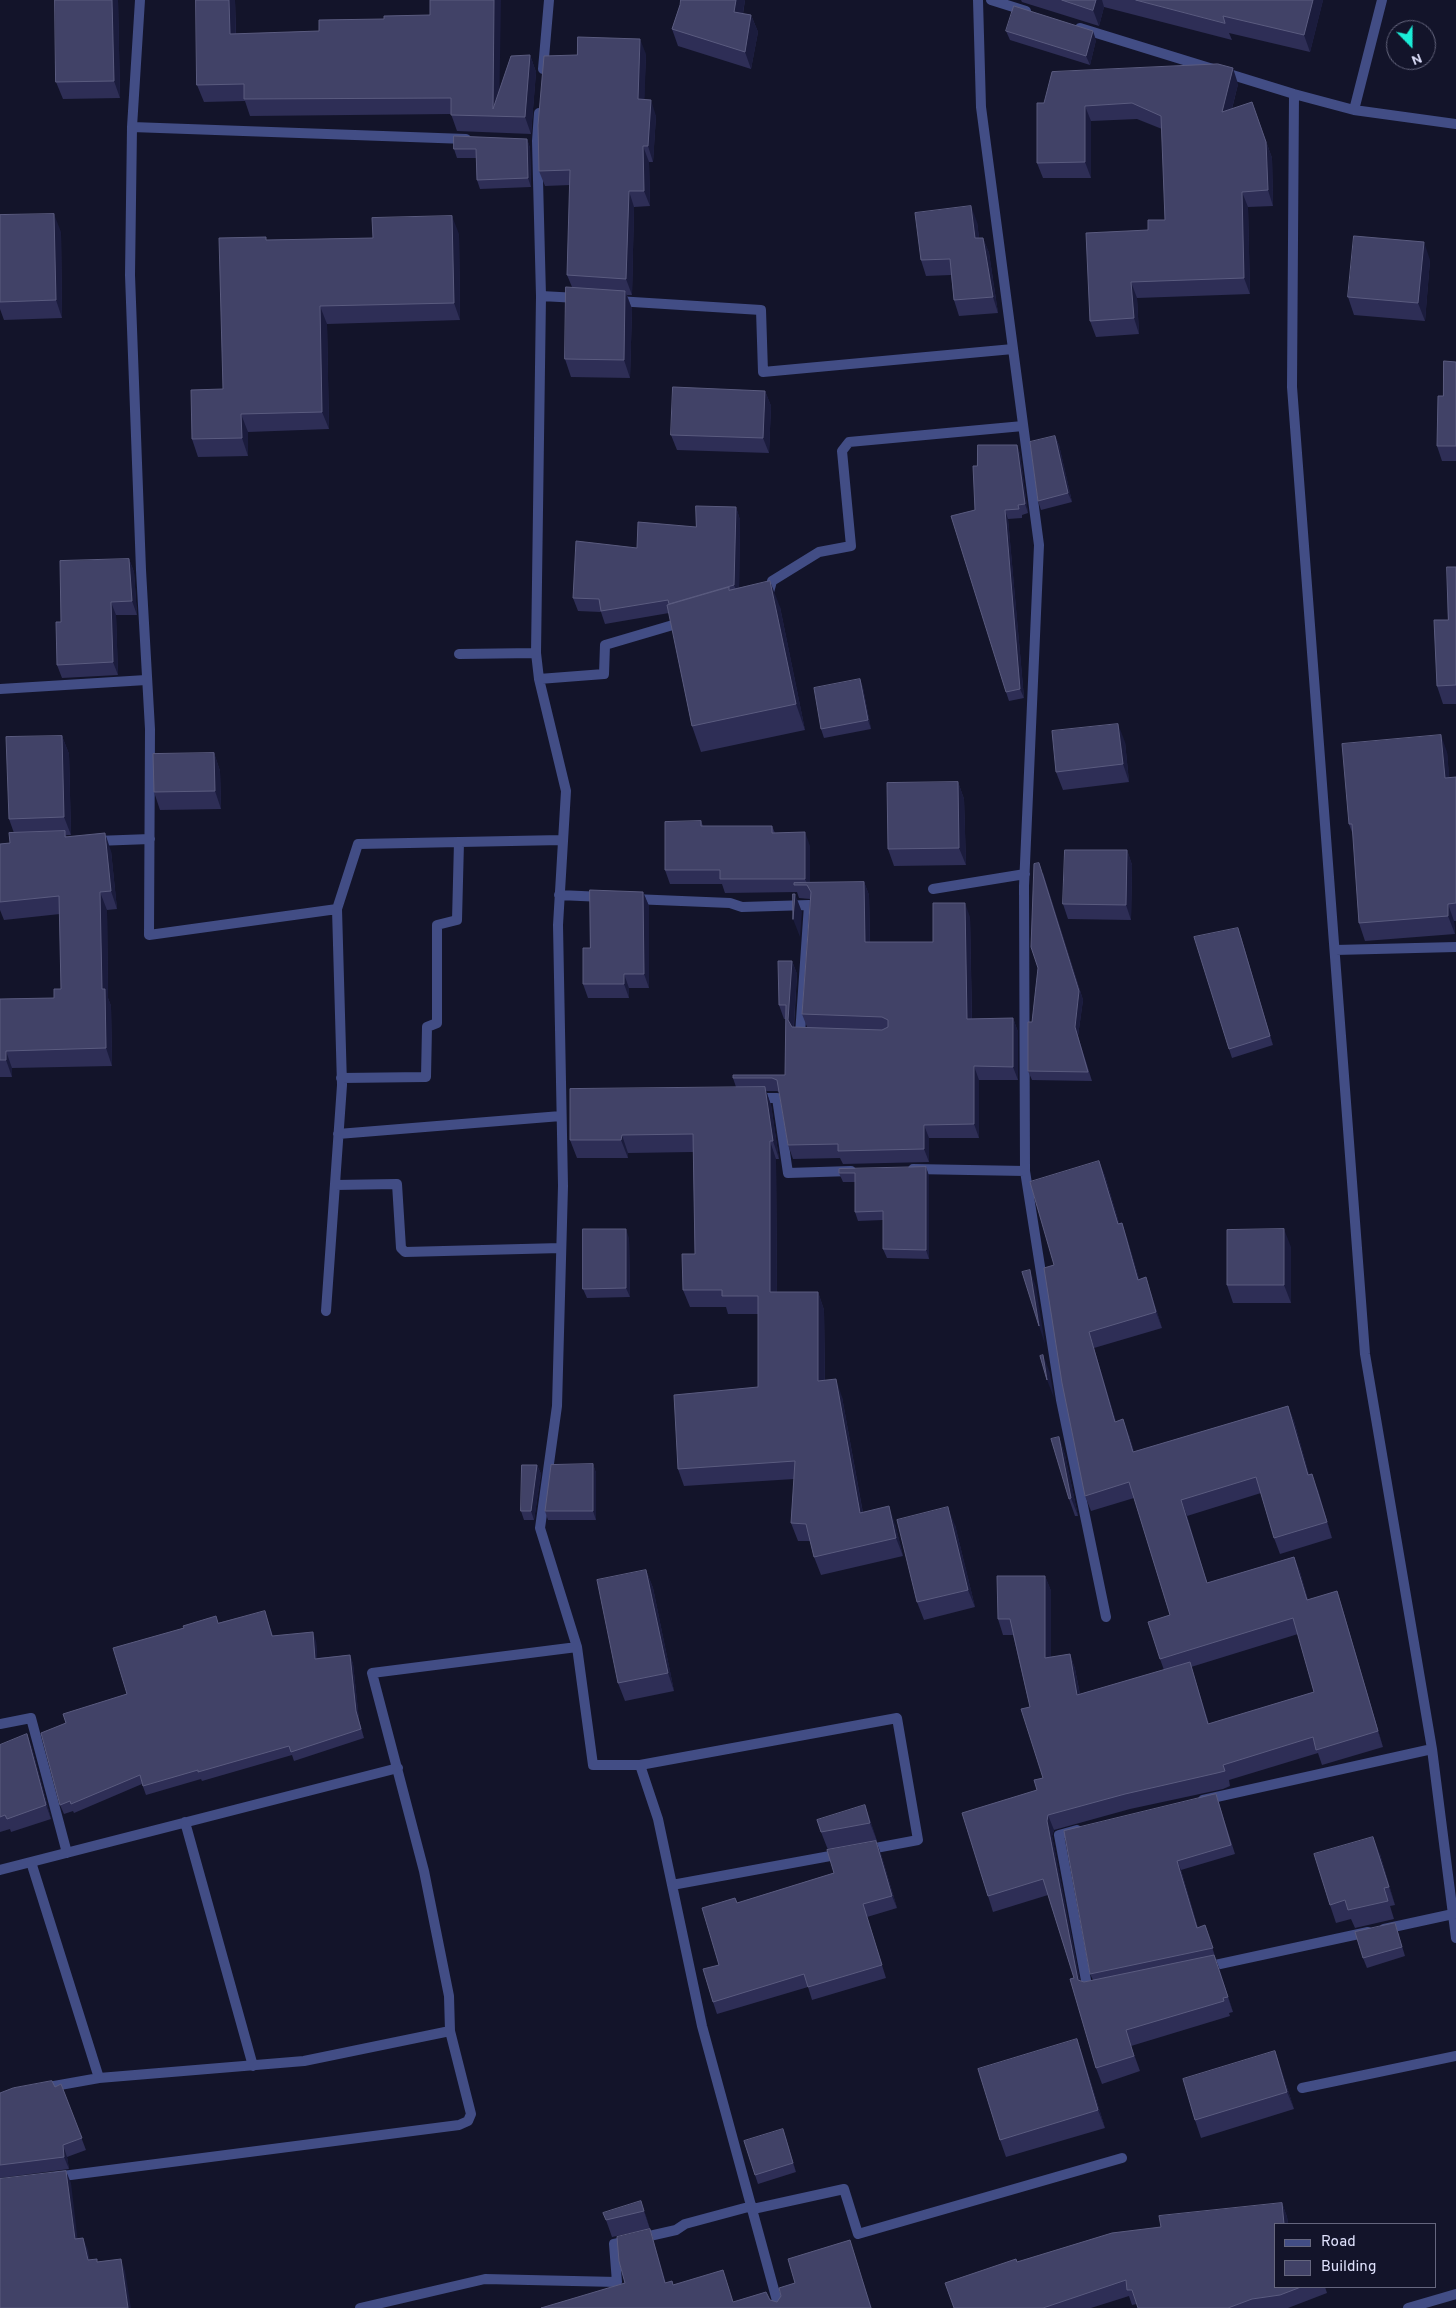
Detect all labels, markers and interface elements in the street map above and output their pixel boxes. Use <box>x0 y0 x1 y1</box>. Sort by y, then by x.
north arrow <box>1386 20 1436 70</box>
text: N <box>1409 49 1424 68</box>
legend <box>1274 2223 1436 2288</box>
text: Road <box>1321 2233 1356 2252</box>
text: Building <box>1321 2258 1376 2277</box>

